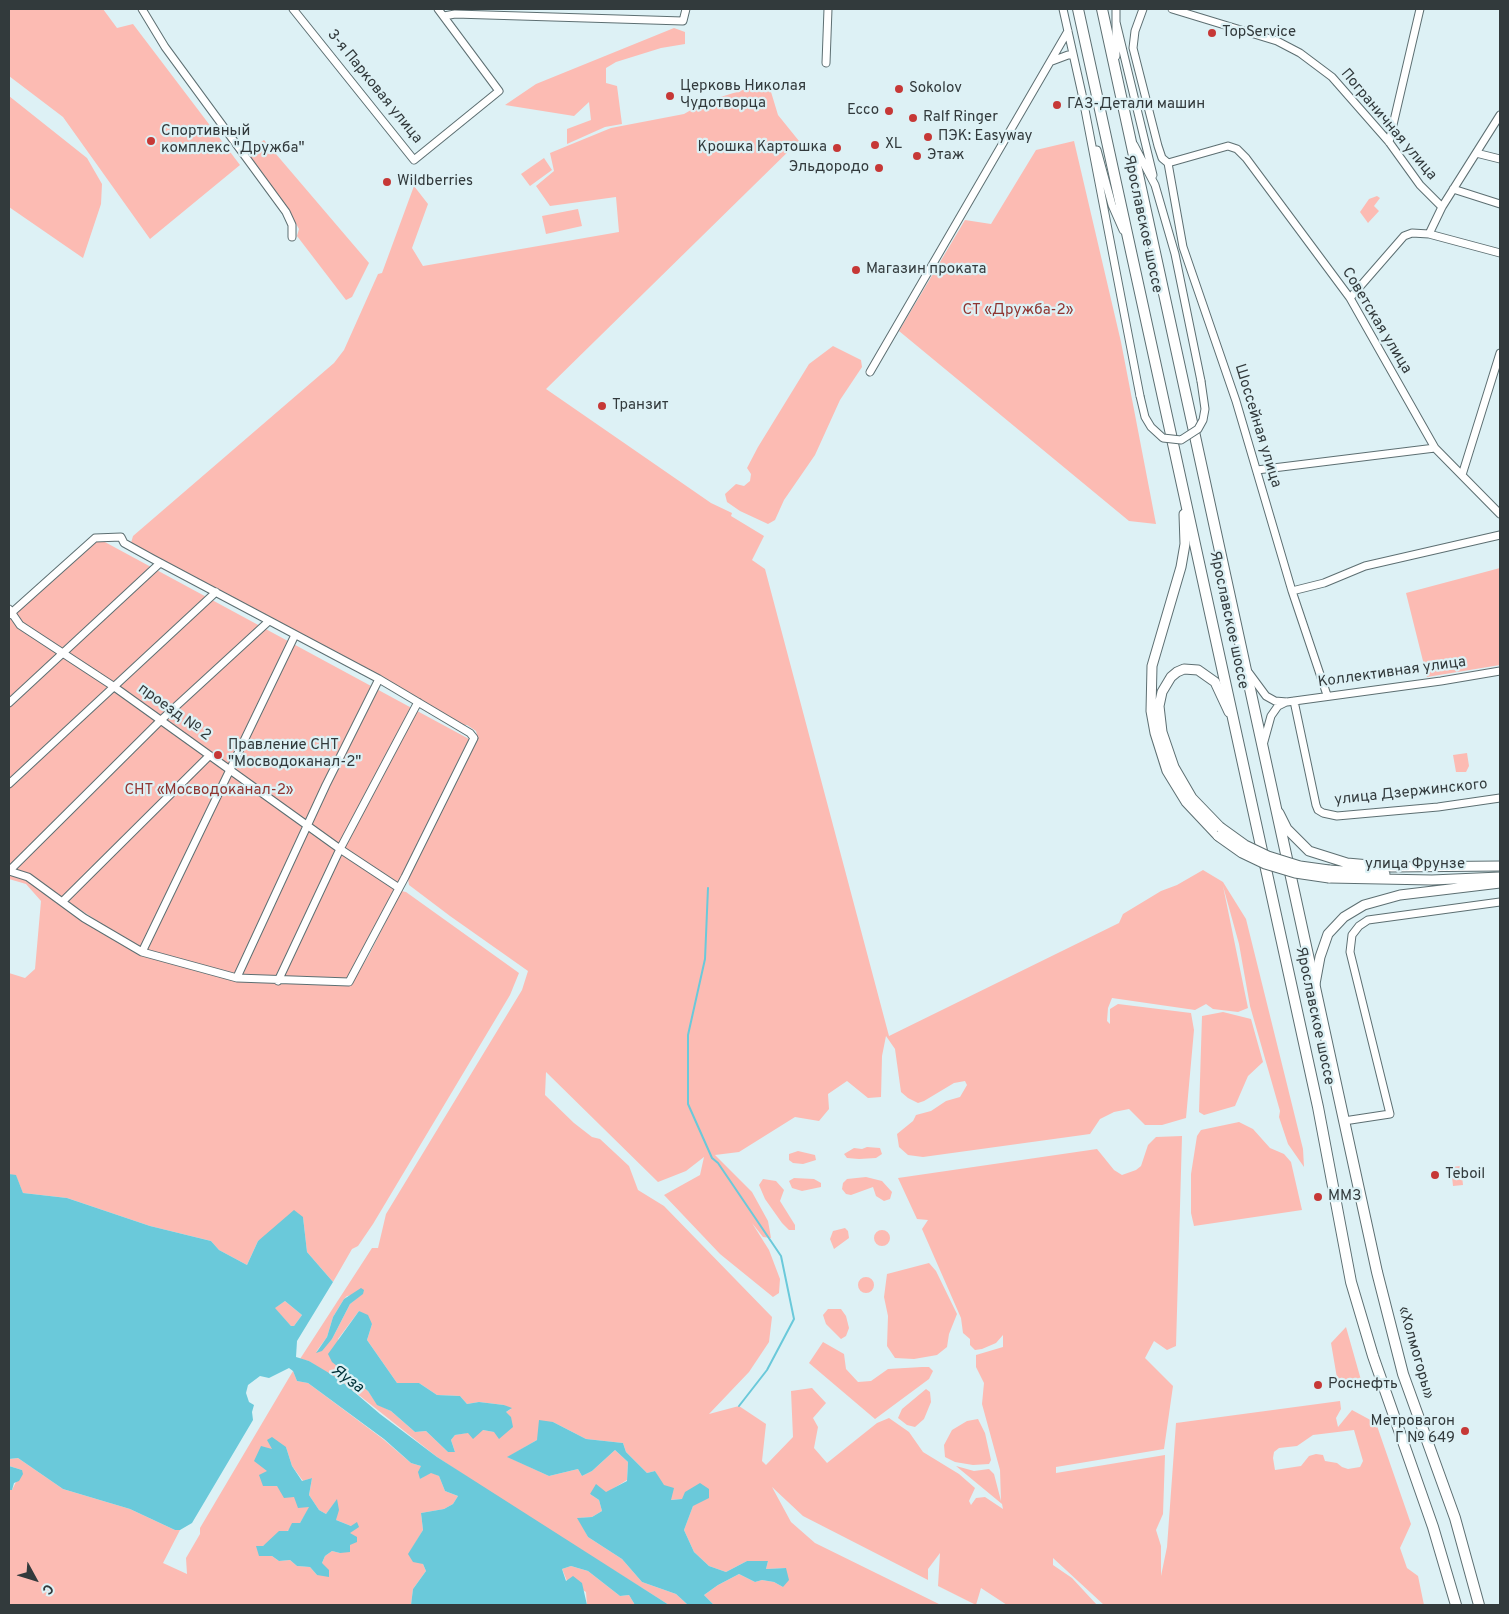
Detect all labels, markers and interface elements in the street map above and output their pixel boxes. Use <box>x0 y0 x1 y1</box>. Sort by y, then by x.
place label: TopService <box>1222 24 1296 42</box>
street label: 3-я Парковая улица <box>322 26 426 148</box>
marker: TopService <box>1206 27 1218 39</box>
street label: Пограничная улица <box>1336 65 1440 185</box>
place label: Церковь Николая Чудотворца <box>680 78 806 113</box>
place label: Sokolov <box>909 80 962 98</box>
marker: Sokolov <box>893 83 905 95</box>
marker: Церковь Николая Чудотворца <box>664 90 676 102</box>
place label: ГАЗ-Детали машин <box>1067 96 1205 114</box>
marker: ГАЗ-Детали машин <box>1051 99 1063 111</box>
place label: Ecco <box>847 102 879 120</box>
marker: Ecco <box>883 105 895 117</box>
place label: Ralf Ringer <box>923 109 998 127</box>
marker: Ralf Ringer <box>907 112 919 124</box>
place label: Спортивный комплекс "Дружба" <box>161 123 304 158</box>
place label: ПЭК: Easyway <box>938 128 1032 146</box>
marker: ПЭК: Easyway <box>922 131 934 143</box>
marker: Спортивный комплекс "Дружба" <box>145 135 157 147</box>
place label: XL <box>885 136 902 154</box>
place label: Крошка Картошка <box>698 139 827 157</box>
marker: XL <box>869 139 881 151</box>
marker: Крошка Картошка <box>831 142 843 154</box>
place label: Этаж <box>927 147 964 165</box>
marker: Этаж <box>911 150 923 162</box>
street label: Ярославское шоссе <box>1119 153 1165 295</box>
place label: Эльдородо <box>789 159 869 177</box>
marker: Эльдородо <box>873 162 885 174</box>
place label: Wildberries <box>397 173 473 191</box>
marker: Wildberries <box>381 176 393 188</box>
place label: Магазин проката <box>866 261 986 279</box>
marker: Магазин проката <box>850 264 862 276</box>
street label: Советская улица <box>1337 265 1415 377</box>
park label: СТ «Дружба-2» <box>963 302 1073 320</box>
street label: Шоссейная улица <box>1230 362 1284 490</box>
place label: Транзит <box>612 397 669 415</box>
marker: Транзит <box>596 400 608 412</box>
street label: Ярославское шоссе <box>1205 549 1251 691</box>
street label: Коллективная улица <box>1317 654 1467 692</box>
street label: проезд № 2 <box>134 681 214 745</box>
place label: Правление СНТ "Мосводоканал-2" <box>228 737 361 772</box>
marker: Правление СНТ "Мосводоканал-2" <box>212 749 224 761</box>
street label: улица Дзержинского <box>1333 776 1489 810</box>
park label: СНТ «Мосводоканал-2» <box>124 782 294 800</box>
street label: улица Фрунзе <box>1365 856 1465 874</box>
street label: Ярославское шоссе <box>1291 945 1337 1087</box>
place label: Teboil <box>1445 1166 1485 1184</box>
marker: Teboil <box>1429 1169 1441 1181</box>
place label: ММЗ <box>1328 1188 1361 1206</box>
marker: ММЗ <box>1312 1191 1324 1203</box>
street label: «Холмогоры» <box>1393 1305 1437 1401</box>
water label: Яуза <box>327 1362 367 1398</box>
place label: Роснефть <box>1328 1376 1398 1394</box>
marker: Роснефть <box>1312 1379 1324 1391</box>
place label: Метровагон Г № 649 <box>1371 1413 1455 1448</box>
marker: Метровагон Г № 649 <box>1459 1425 1471 1437</box>
north arrow <box>10 1554 60 1604</box>
text: С <box>38 1580 56 1598</box>

